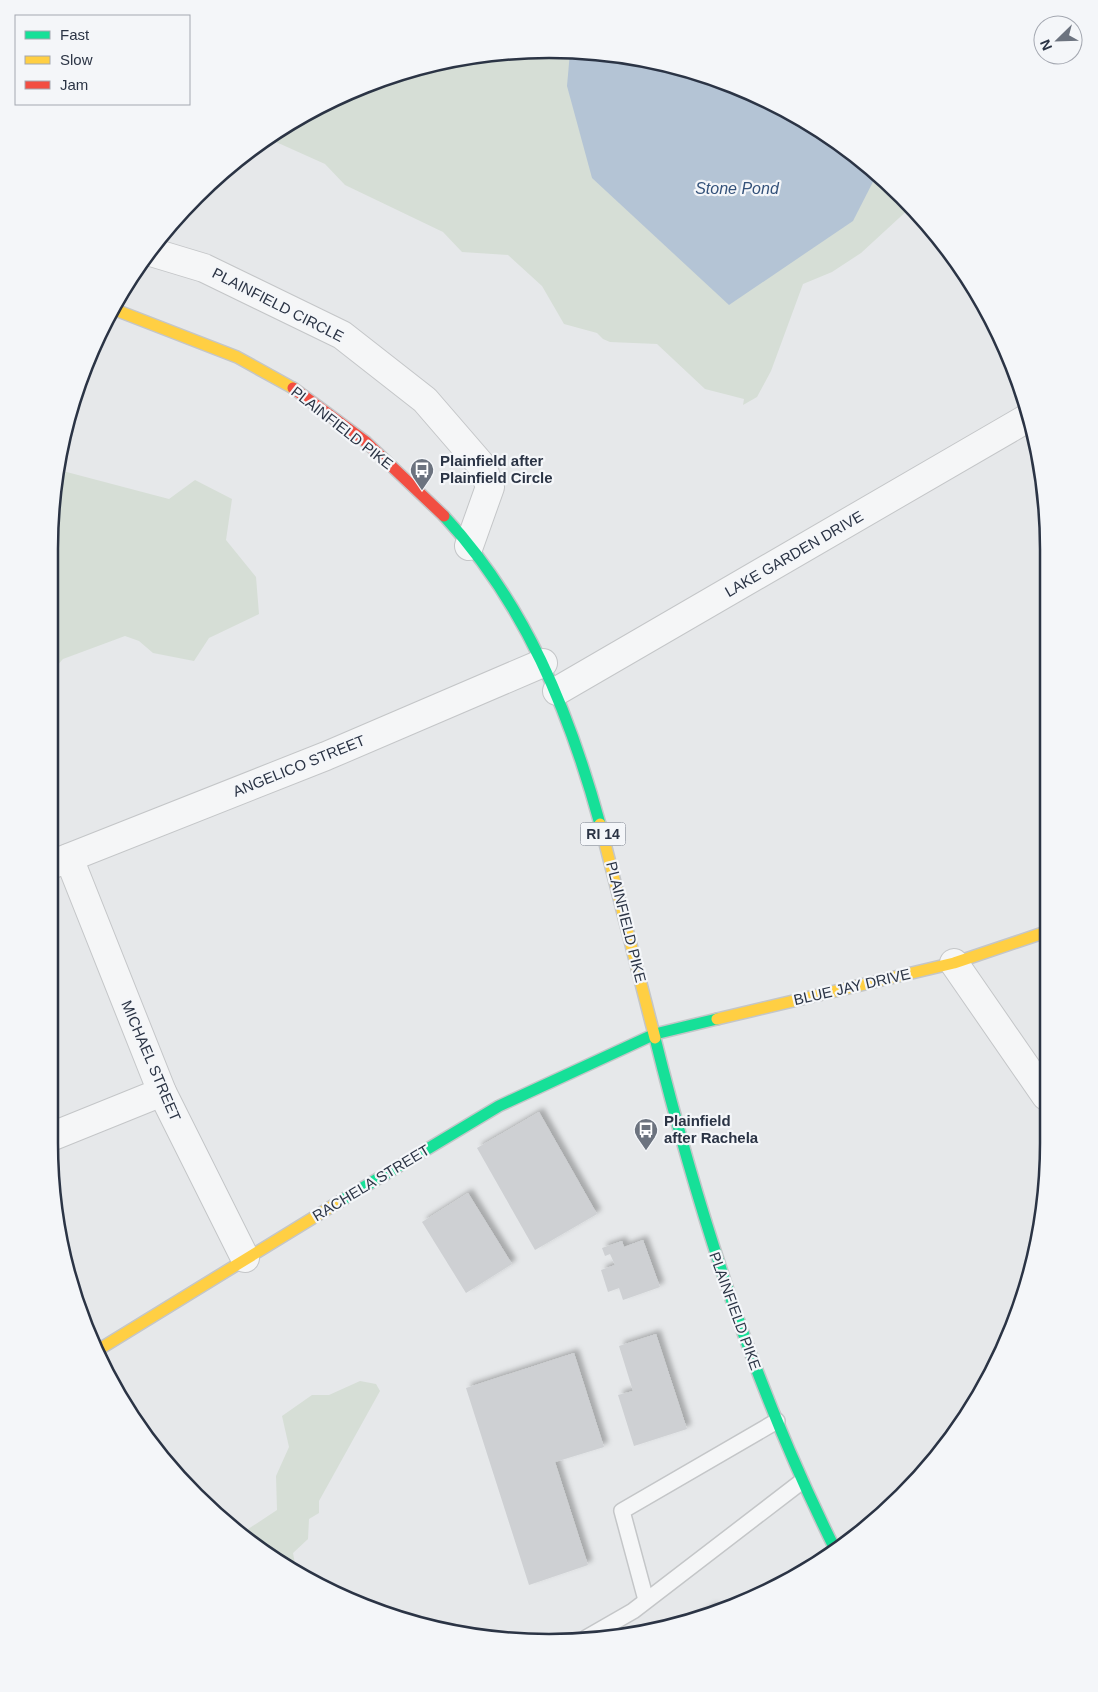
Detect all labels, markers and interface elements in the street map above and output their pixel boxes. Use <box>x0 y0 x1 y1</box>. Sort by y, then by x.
legend <box>15 15 190 105</box>
north arrow <box>1033 15 1083 65</box>
text: Fast <box>60 26 90 43</box>
text: N <box>1037 37 1055 53</box>
text: Slow <box>60 51 93 68</box>
text: Jam <box>60 76 88 93</box>
water label: Stone Pond <box>695 180 780 197</box>
street label: PLAINFIELD CIRCLE <box>210 264 347 345</box>
street label: PLAINFIELD PIKE <box>288 383 396 473</box>
place label: Plainfield after Plainfield Circle <box>440 452 553 486</box>
bus stop icon: Plainfield after Plainfield Circle <box>409 457 435 491</box>
street label: LAKE GARDEN DRIVE <box>722 507 866 600</box>
street label: ANGELICO STREET <box>230 731 367 800</box>
road number: RI 14 <box>580 822 626 846</box>
street label: PLAINFIELD PIKE <box>603 860 650 984</box>
street label: BLUE JAY DRIVE <box>792 965 912 1008</box>
street label: MICHAEL STREET <box>118 998 185 1124</box>
place label: Plainfield after Rachela <box>664 1112 759 1146</box>
bus stop icon: Plainfield after Rachela <box>633 1117 659 1151</box>
street label: RACHELA STREET <box>309 1141 432 1224</box>
street label: PLAINFIELD PIKE <box>706 1250 765 1372</box>

